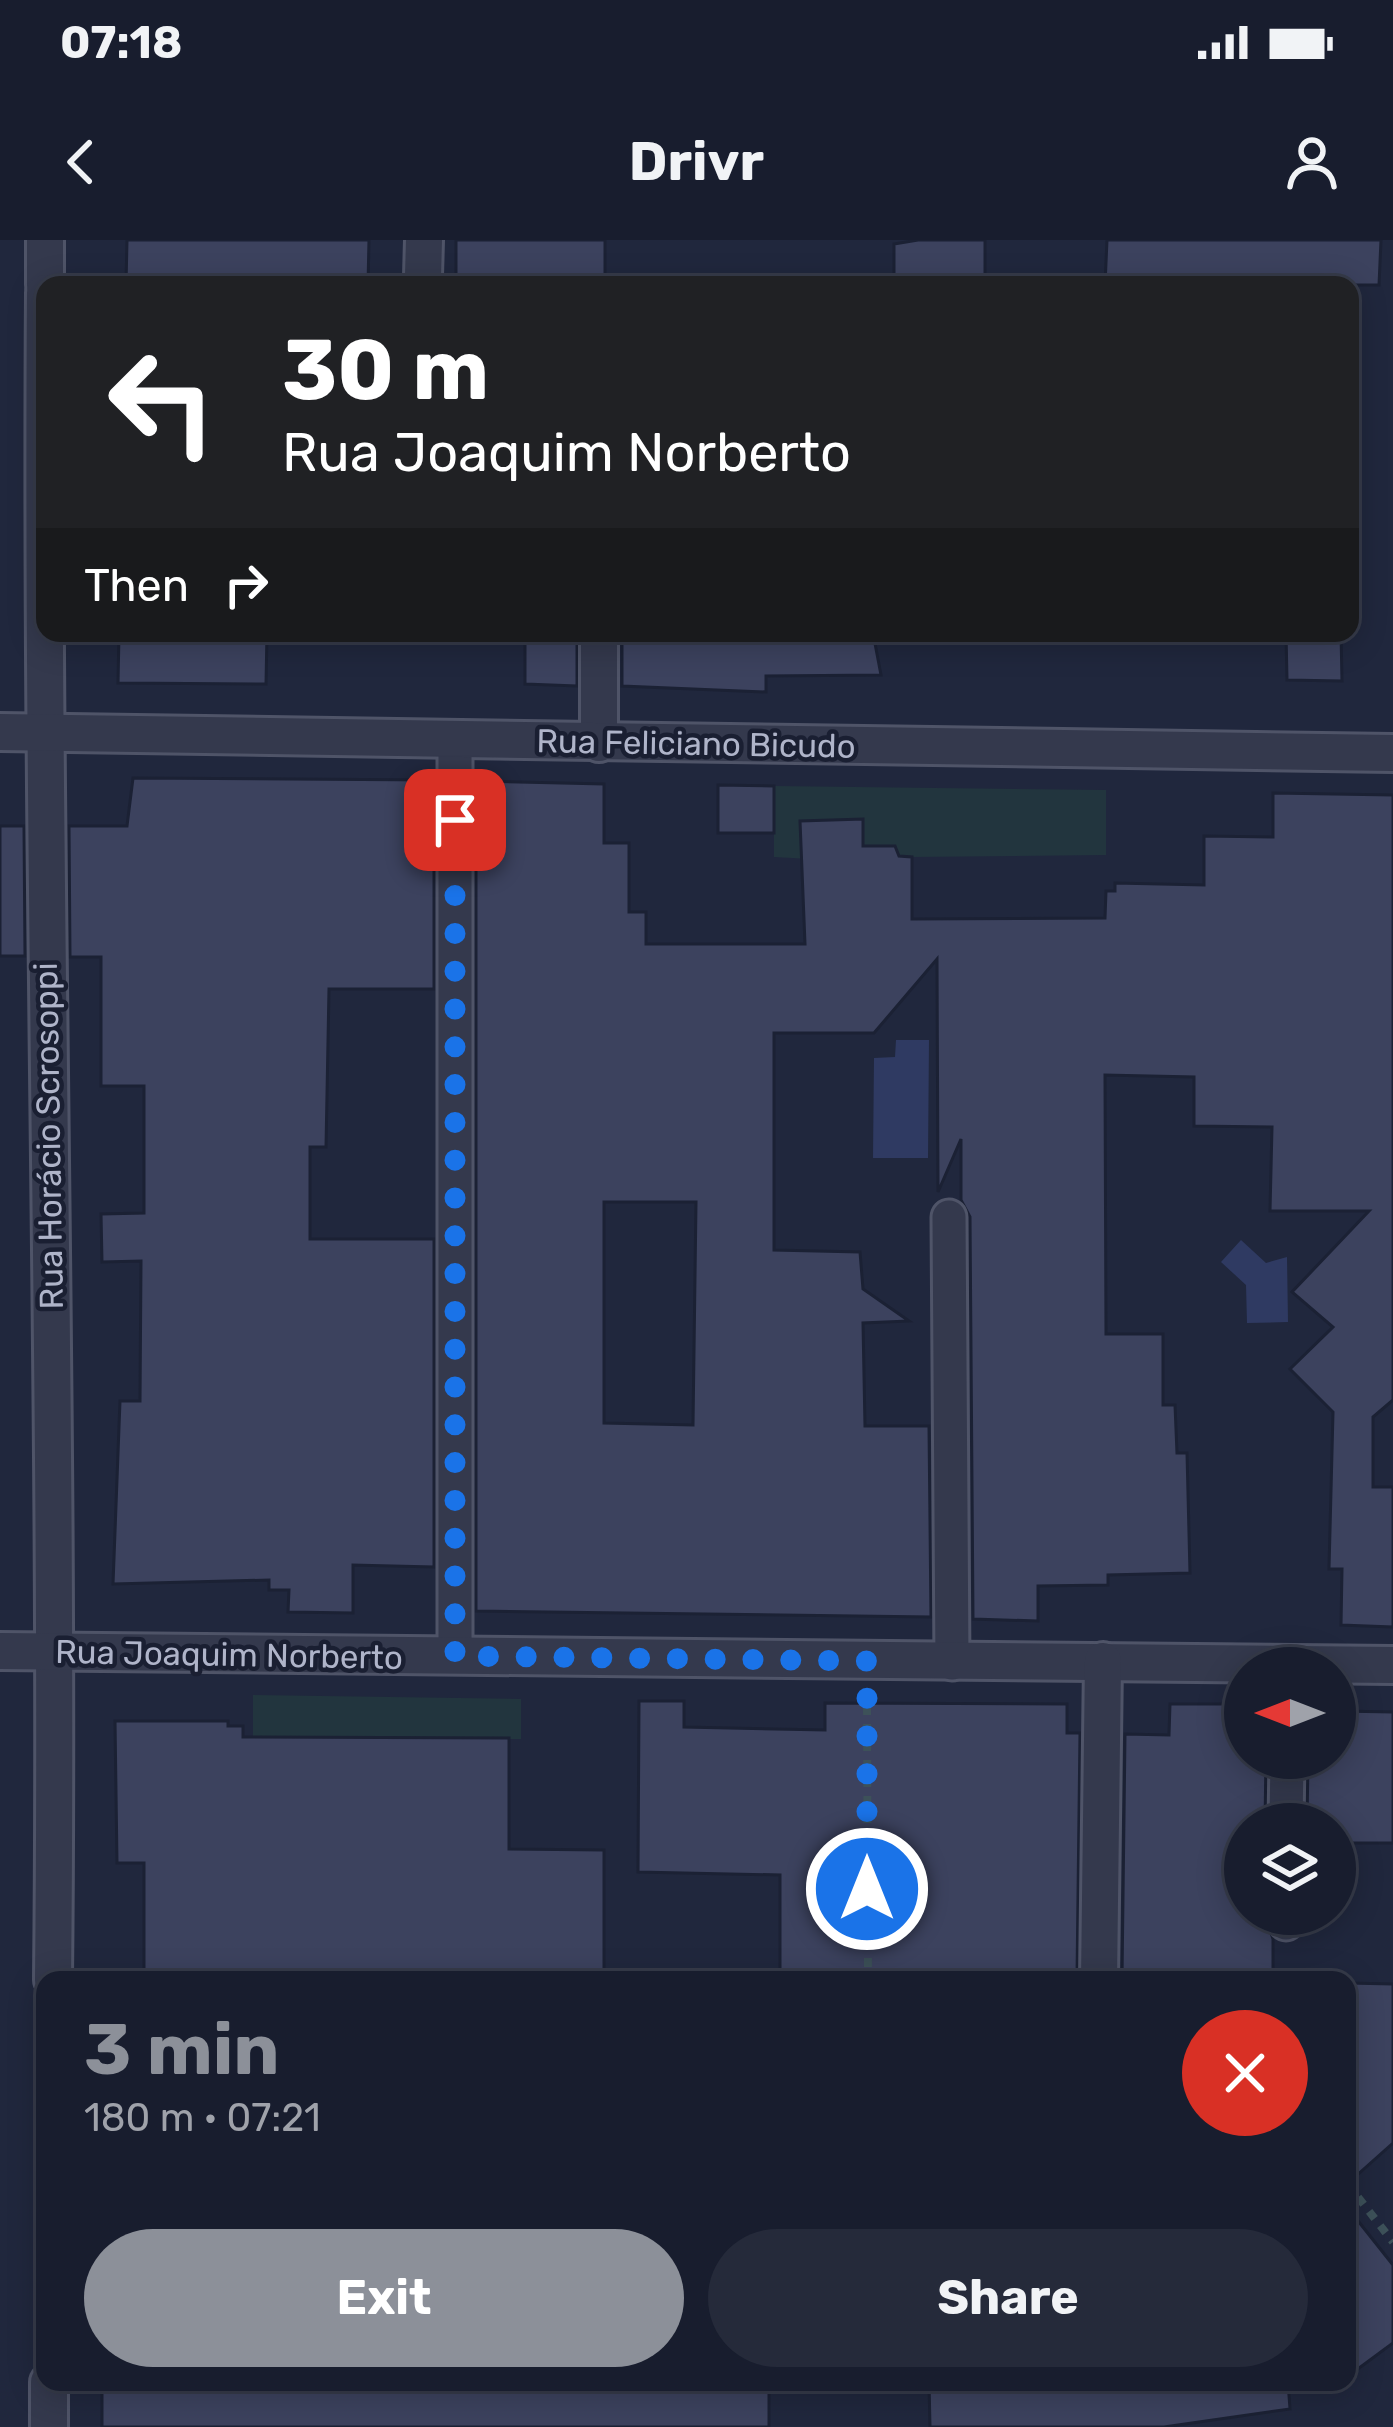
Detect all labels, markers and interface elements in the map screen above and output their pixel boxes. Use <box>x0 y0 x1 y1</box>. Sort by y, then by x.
text: 07:18 <box>60 16 182 69</box>
icon: back <box>48 129 114 195</box>
icon: person <box>1279 129 1345 195</box>
text: Drivr <box>629 130 764 194</box>
text: 30 m <box>282 320 489 420</box>
icon: left <box>84 324 240 480</box>
text: Rua Joaquim Norberto <box>282 421 851 485</box>
icon: right <box>213 552 279 618</box>
text: Then <box>84 559 189 612</box>
street label: Rua Feliciano Bicudo <box>536 721 856 766</box>
pin <box>404 769 506 871</box>
icon: arrive <box>422 787 488 853</box>
street label: Rua Horácio Scrosoppi <box>26 962 71 1310</box>
street label: Rua Joaquim Norberto <box>55 1632 403 1677</box>
north arrow <box>1224 1647 1356 1779</box>
map controls <box>1224 1647 1356 1935</box>
button: layers <box>1224 1803 1356 1935</box>
position arrow <box>804 1826 930 1952</box>
text: 3 min <box>84 2007 280 2092</box>
button: close <box>1182 2010 1308 2136</box>
text: 180 m · 07:21 <box>84 2095 321 2141</box>
button: Exit <box>84 2229 684 2367</box>
button: Share <box>708 2229 1308 2367</box>

